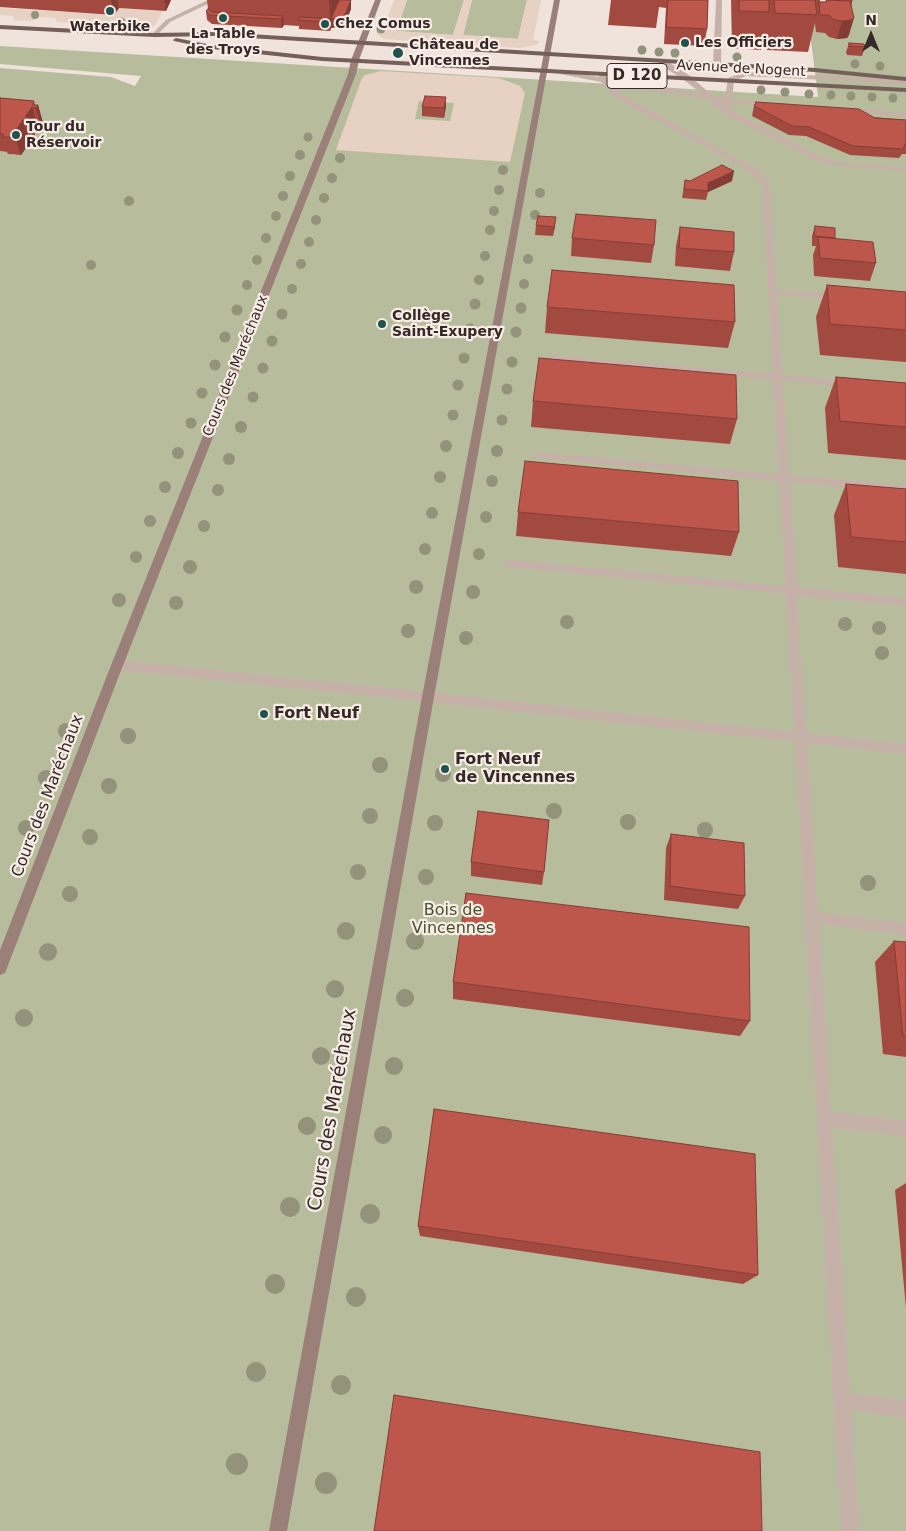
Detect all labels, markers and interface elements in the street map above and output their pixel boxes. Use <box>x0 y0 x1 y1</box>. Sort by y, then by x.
marker: Waterbike <box>104 5 116 17</box>
north arrow <box>846 10 896 60</box>
marker: La Table des Troys <box>217 12 229 24</box>
text: N <box>865 12 877 28</box>
place label: Chez Comus <box>335 16 431 32</box>
marker: Chez Comus <box>319 18 331 30</box>
place label: Waterbike <box>70 19 150 35</box>
place label: La Table des Troys <box>186 26 260 58</box>
place label: Les Officiers <box>695 35 792 51</box>
place label: Château de Vincennes <box>409 37 499 70</box>
marker: Les Officiers <box>679 37 691 49</box>
marker: Château de Vincennes <box>391 46 405 60</box>
street label: Avenue de Nogent <box>676 57 806 81</box>
road number: D 120 <box>607 64 667 88</box>
place label: Tour du Réservoir <box>26 119 101 152</box>
marker: Tour du Réservoir <box>10 129 22 141</box>
street label: Cours des Maréchaux <box>200 293 272 439</box>
place label: Collège Saint-Exupery <box>392 308 503 341</box>
marker: Collège Saint-Exupery <box>376 318 388 330</box>
place label: Fort Neuf <box>274 704 359 724</box>
marker: Fort Neuf <box>258 708 270 720</box>
street label: Cours des Maréchaux <box>8 712 88 880</box>
place label: Fort Neuf de Vincennes <box>455 750 575 788</box>
marker: Fort Neuf de Vincennes <box>439 763 451 775</box>
park label: Bois de Vincennes <box>412 901 494 939</box>
street label: Cours des Maréchaux <box>304 1007 362 1213</box>

